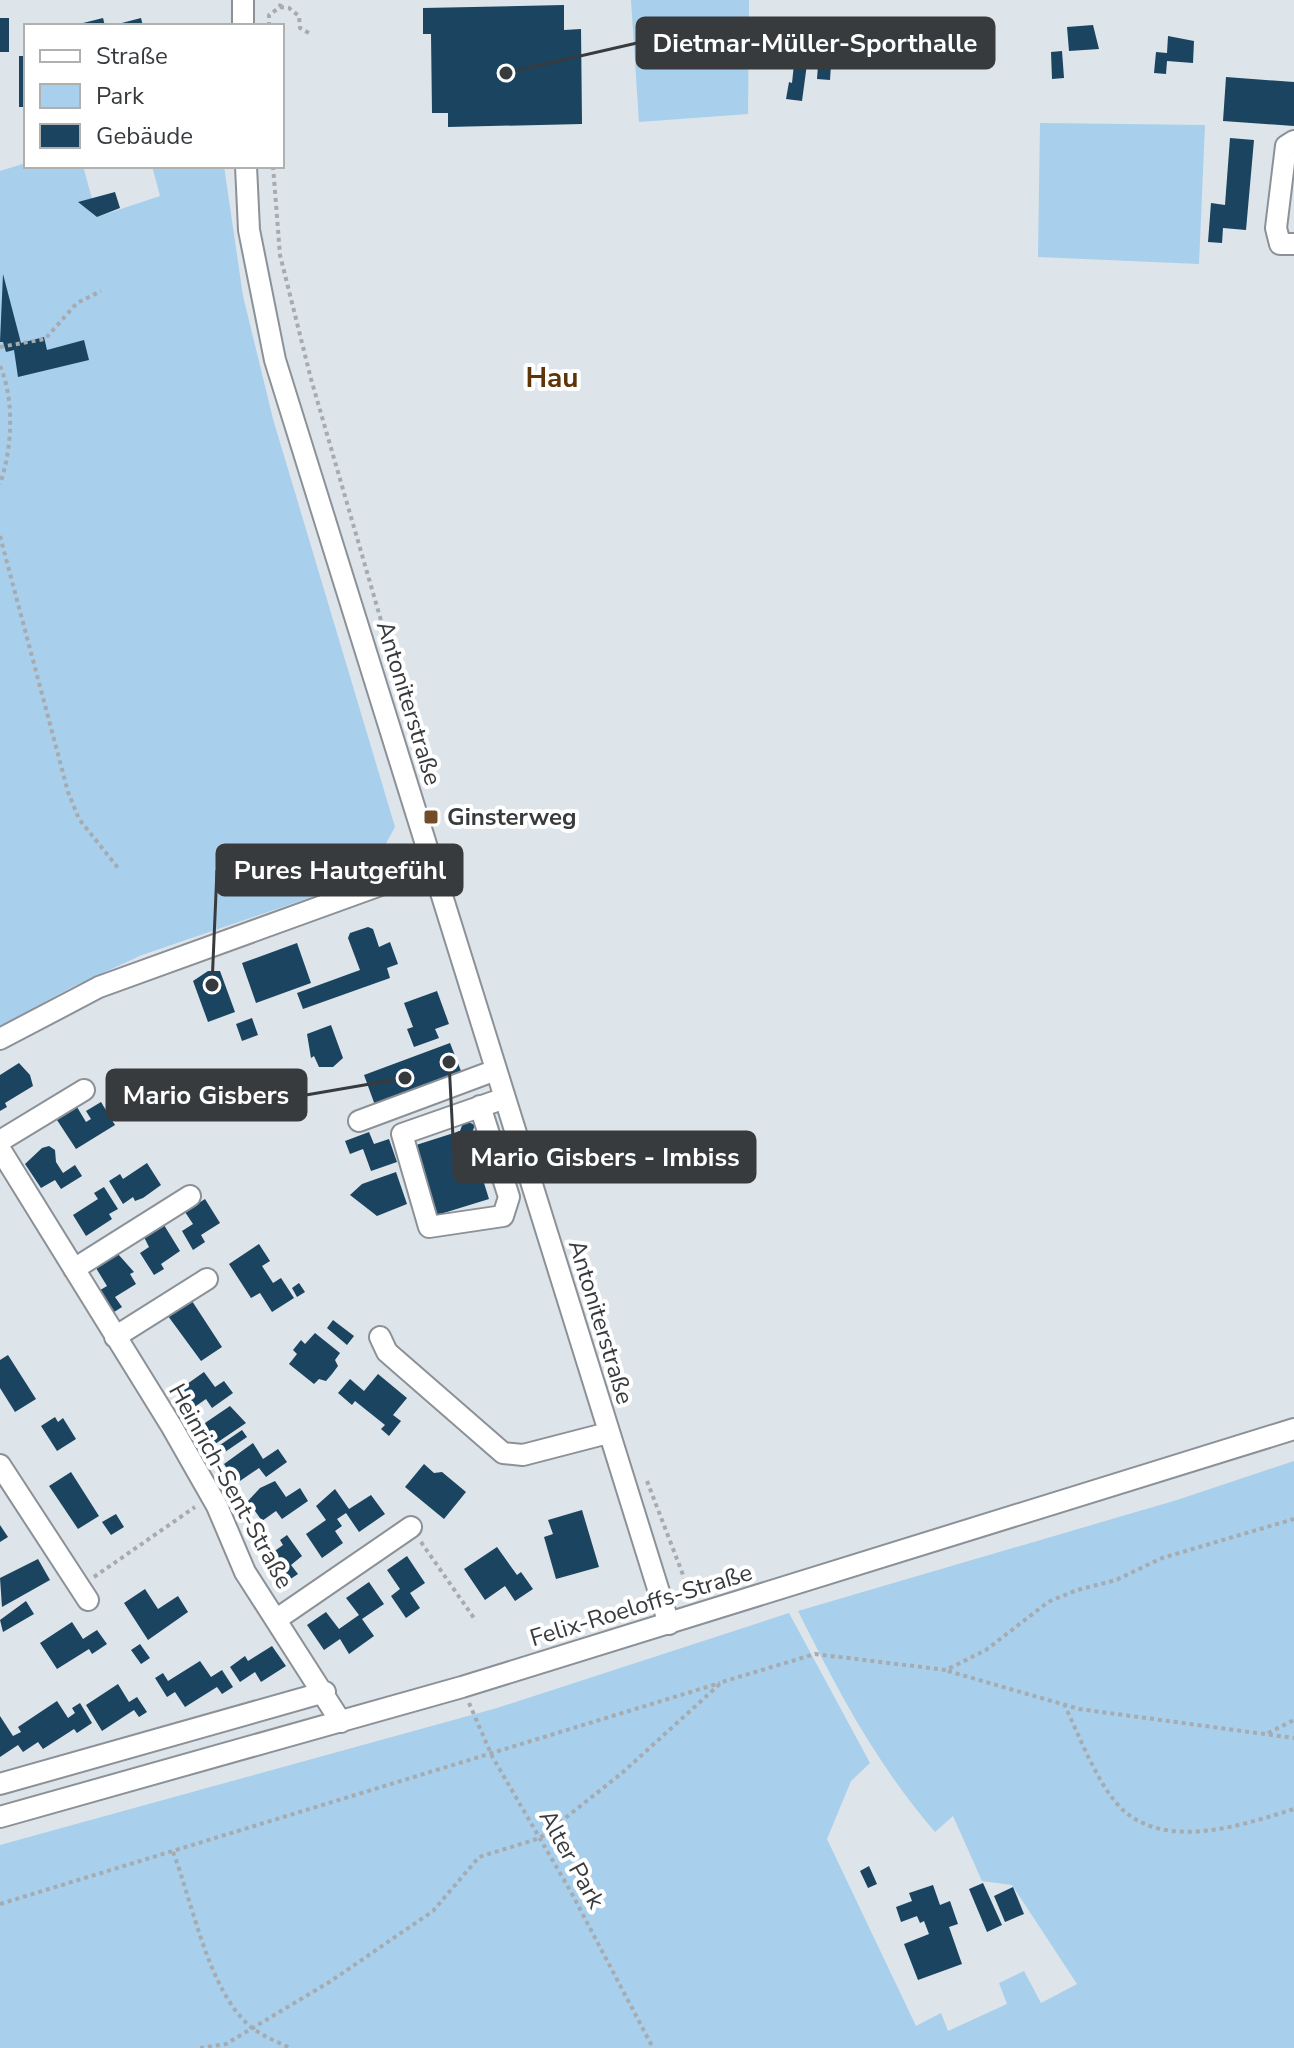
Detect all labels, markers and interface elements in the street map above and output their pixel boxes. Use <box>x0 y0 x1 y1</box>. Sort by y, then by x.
callout: Dietmar-Müller-Sporthalle <box>637 18 994 68</box>
legend <box>24 24 284 168</box>
text: Dietmar-Müller-Sporthalle <box>653 26 977 61</box>
text: Straße <box>96 40 168 72</box>
text: Park <box>96 80 145 112</box>
text: Gebäude <box>96 120 193 152</box>
district label: Hau <box>525 359 579 397</box>
street label: Antoniterstraße <box>369 617 449 789</box>
place label: Ginsterweg <box>447 801 576 833</box>
marker: Ginsterweg <box>422 808 440 826</box>
callout: Pures Hautgefühl <box>217 845 462 895</box>
text: Pures Hautgefühl <box>234 853 447 888</box>
callout: Mario Gisbers <box>107 1070 306 1120</box>
text: Mario Gisbers <box>123 1078 289 1113</box>
callout: Mario Gisbers - Imbiss <box>454 1132 755 1182</box>
text: Mario Gisbers - Imbiss <box>470 1140 740 1175</box>
street label: Antoniterstraße <box>561 1236 641 1408</box>
street label: Heinrich-Sent-Straße <box>161 1378 301 1594</box>
street label: Felix-Roeloffs-Straße <box>526 1556 756 1654</box>
street label: Alter Park <box>532 1804 613 1915</box>

